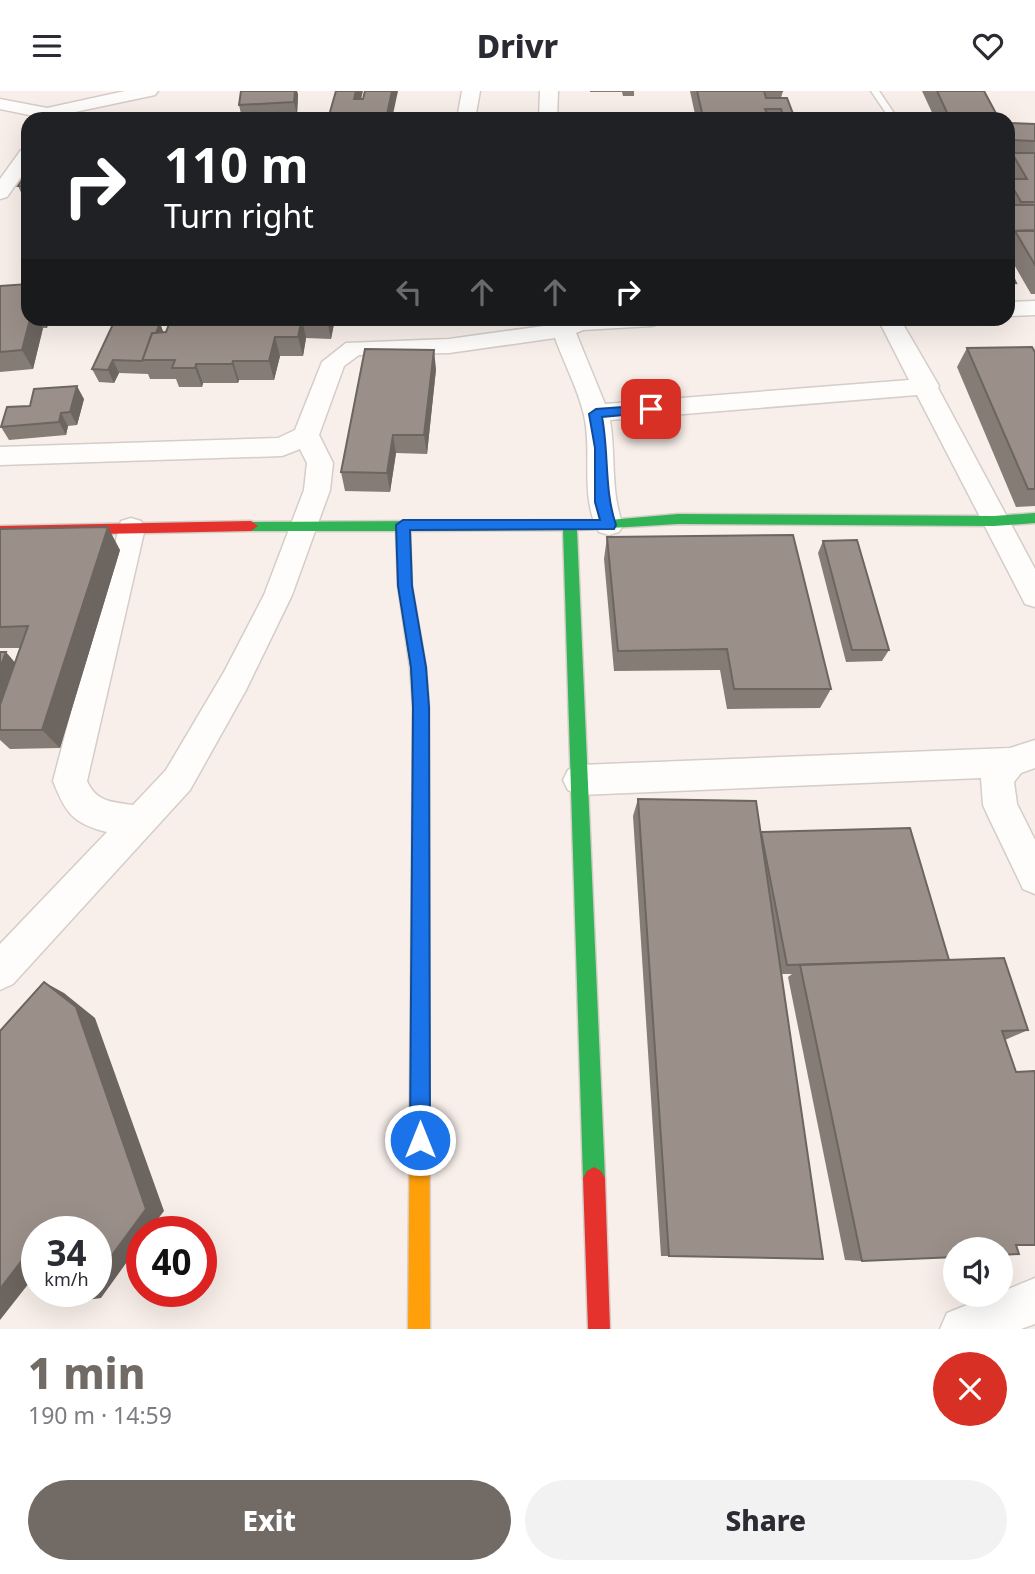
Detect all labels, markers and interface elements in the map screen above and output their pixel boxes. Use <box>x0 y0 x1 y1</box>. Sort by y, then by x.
text: Drivr <box>477 24 558 67</box>
icon: menu <box>28 27 66 65</box>
icon: heart <box>969 27 1007 65</box>
text: 110 m <box>164 131 309 197</box>
icon: right <box>49 140 140 231</box>
text: Turn right <box>164 194 314 237</box>
icon: left <box>390 273 428 311</box>
icon: ahead <box>463 273 501 311</box>
icon: ahead <box>536 273 574 311</box>
icon: right <box>609 273 647 311</box>
pin <box>621 379 681 439</box>
icon: arrive <box>632 390 670 428</box>
position arrow <box>383 1103 457 1177</box>
speed limit sign: 40 <box>126 1216 217 1307</box>
text: 34 <box>46 1229 87 1276</box>
map controls <box>943 1237 1013 1307</box>
button: sound <box>943 1237 1013 1307</box>
text: km/h <box>44 1267 89 1291</box>
text: 1 min <box>28 1344 145 1401</box>
button: close <box>933 1352 1007 1426</box>
text: 190 m · 14:59 <box>28 1399 172 1431</box>
button: Exit <box>28 1480 511 1560</box>
button: Share <box>525 1480 1007 1560</box>

